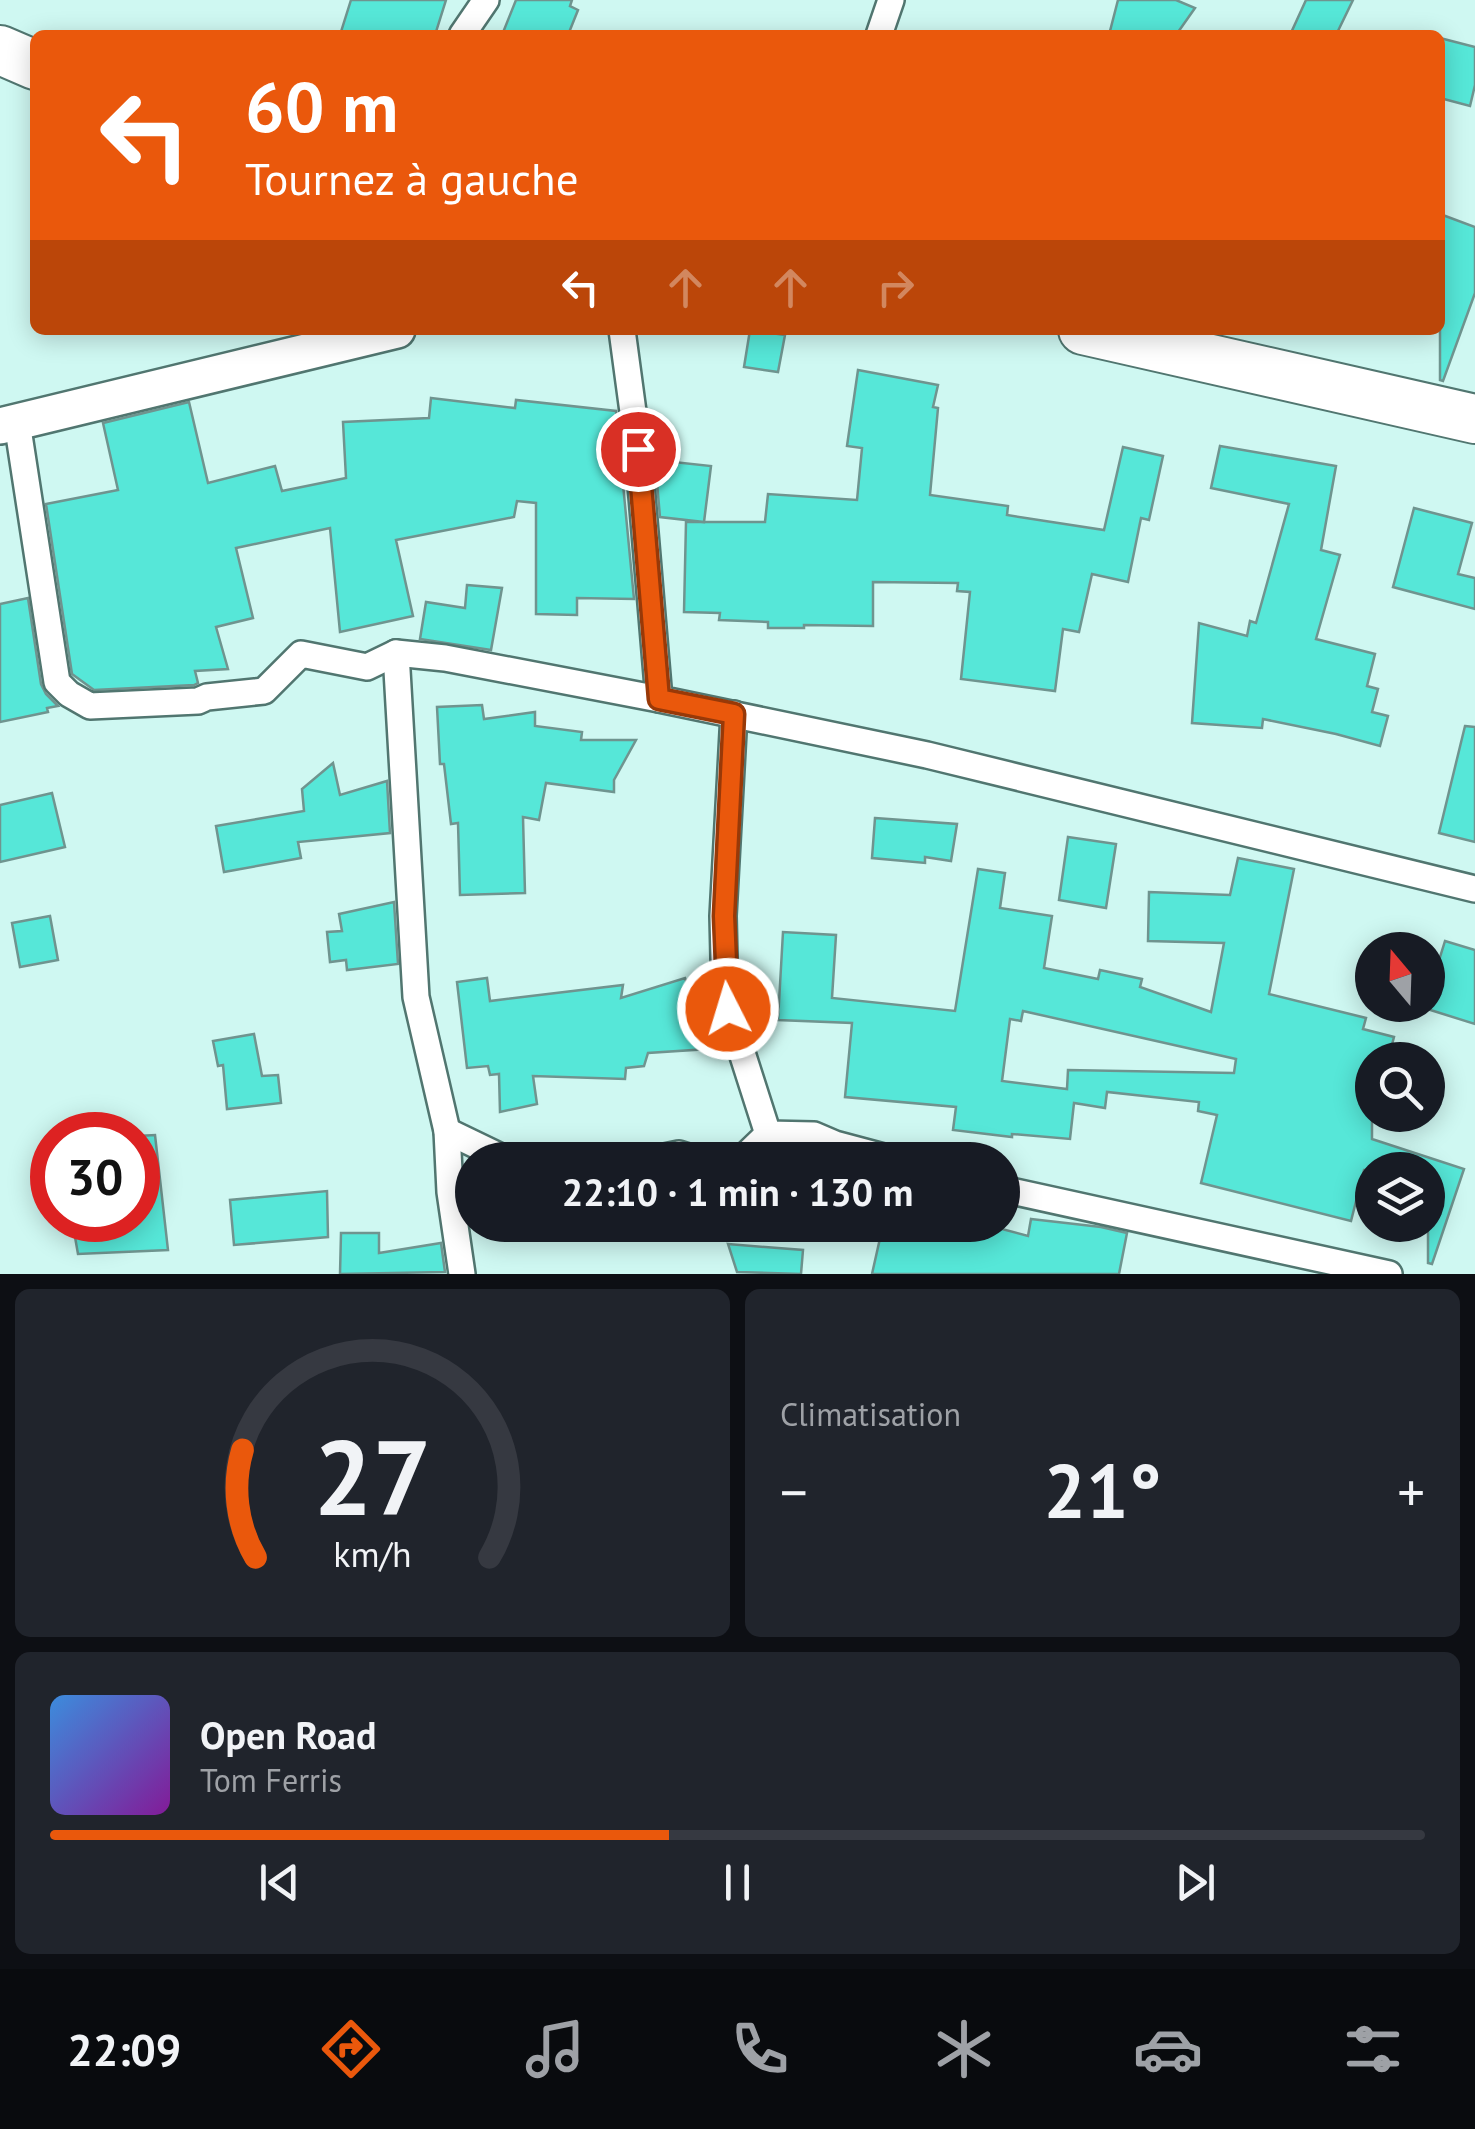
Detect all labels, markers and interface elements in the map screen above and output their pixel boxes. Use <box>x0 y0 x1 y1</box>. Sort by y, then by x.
text: 60 m <box>245 61 398 151</box>
icon: left <box>80 70 210 200</box>
text: Tournez à gauche <box>245 149 579 207</box>
icon: left <box>553 260 608 315</box>
icon: ahead <box>658 260 713 315</box>
icon: ahead <box>763 260 818 315</box>
icon: right <box>868 260 923 315</box>
pin <box>596 407 681 492</box>
icon: arrive <box>611 422 666 477</box>
north arrow <box>1355 932 1445 1022</box>
map controls <box>1355 932 1445 1242</box>
position arrow <box>676 957 780 1061</box>
button: search <box>1355 1042 1445 1132</box>
speed limit sign: 30 <box>30 1112 160 1242</box>
button: layers <box>1355 1152 1445 1242</box>
text: 22:10 · 1 min · 130 m <box>562 1167 913 1216</box>
text: Climatisation <box>780 1393 961 1435</box>
text: 27 <box>314 1409 431 1544</box>
text: 21° <box>1044 1442 1161 1539</box>
text: − <box>780 1456 808 1527</box>
text: + <box>1397 1456 1425 1527</box>
text: km/h <box>333 1531 412 1577</box>
text: Open Road <box>200 1710 376 1759</box>
text: Tom Ferris <box>200 1759 342 1801</box>
icon: previous <box>252 1855 307 1910</box>
icon: pause <box>710 1855 765 1910</box>
icon: next <box>1168 1855 1223 1910</box>
icon: directions <box>316 2014 386 2084</box>
icon: music <box>520 2014 590 2084</box>
icon: phone <box>725 2014 795 2084</box>
icon: climate <box>929 2014 999 2084</box>
icon: car <box>1133 2014 1203 2084</box>
icon: filters <box>1338 2014 1408 2084</box>
text: 22:09 <box>67 2020 181 2078</box>

